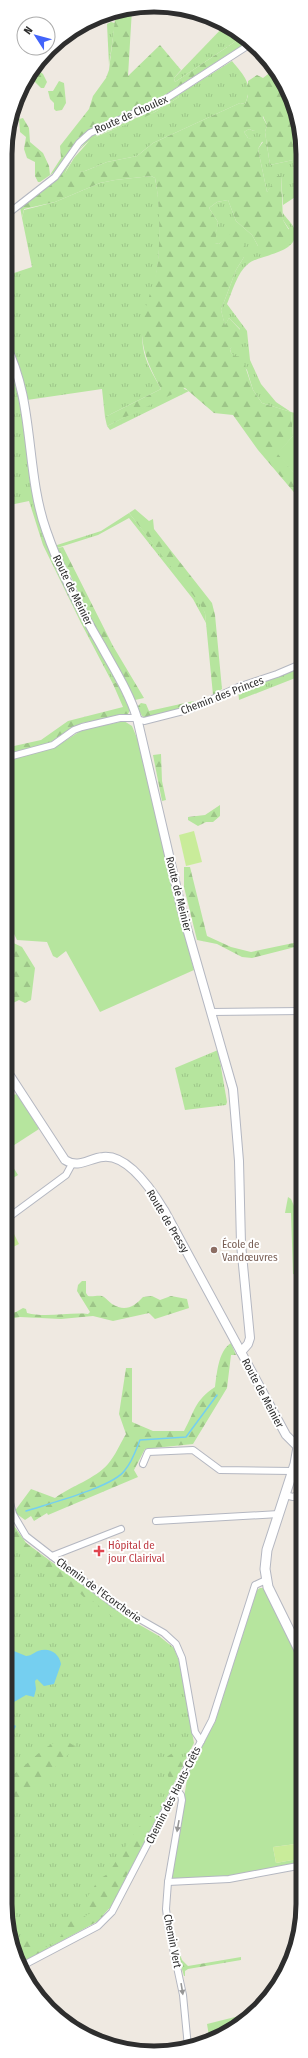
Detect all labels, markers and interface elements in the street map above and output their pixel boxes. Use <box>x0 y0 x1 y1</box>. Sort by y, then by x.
north arrow <box>16 16 56 56</box>
text: N <box>21 24 36 37</box>
street label: Route de Choulex <box>93 92 170 136</box>
street label: Route de Meinier <box>50 553 95 628</box>
street label: Chemin des Princes <box>179 674 266 717</box>
street label: Route de Meinier <box>163 855 194 933</box>
street label: Route de Pressy <box>144 1187 192 1255</box>
place label: École de Vandœuvres <box>222 1237 278 1264</box>
marker: École de Vandœuvres <box>209 1245 219 1255</box>
street label: Route de Meinier <box>239 1356 286 1430</box>
place label: Hôpital de jour Clairival <box>107 1539 165 1565</box>
marker: Hôpital de jour Clairival <box>93 1545 105 1557</box>
street label: Chemin de l'Ecorcherie <box>54 1555 144 1626</box>
street label: Chemin des Hauts-Crêts <box>143 1744 204 1846</box>
one-way arrow <box>174 1820 180 1832</box>
street label: Chemin Vert <box>161 1913 184 1969</box>
one-way arrow <box>179 1983 185 1995</box>

